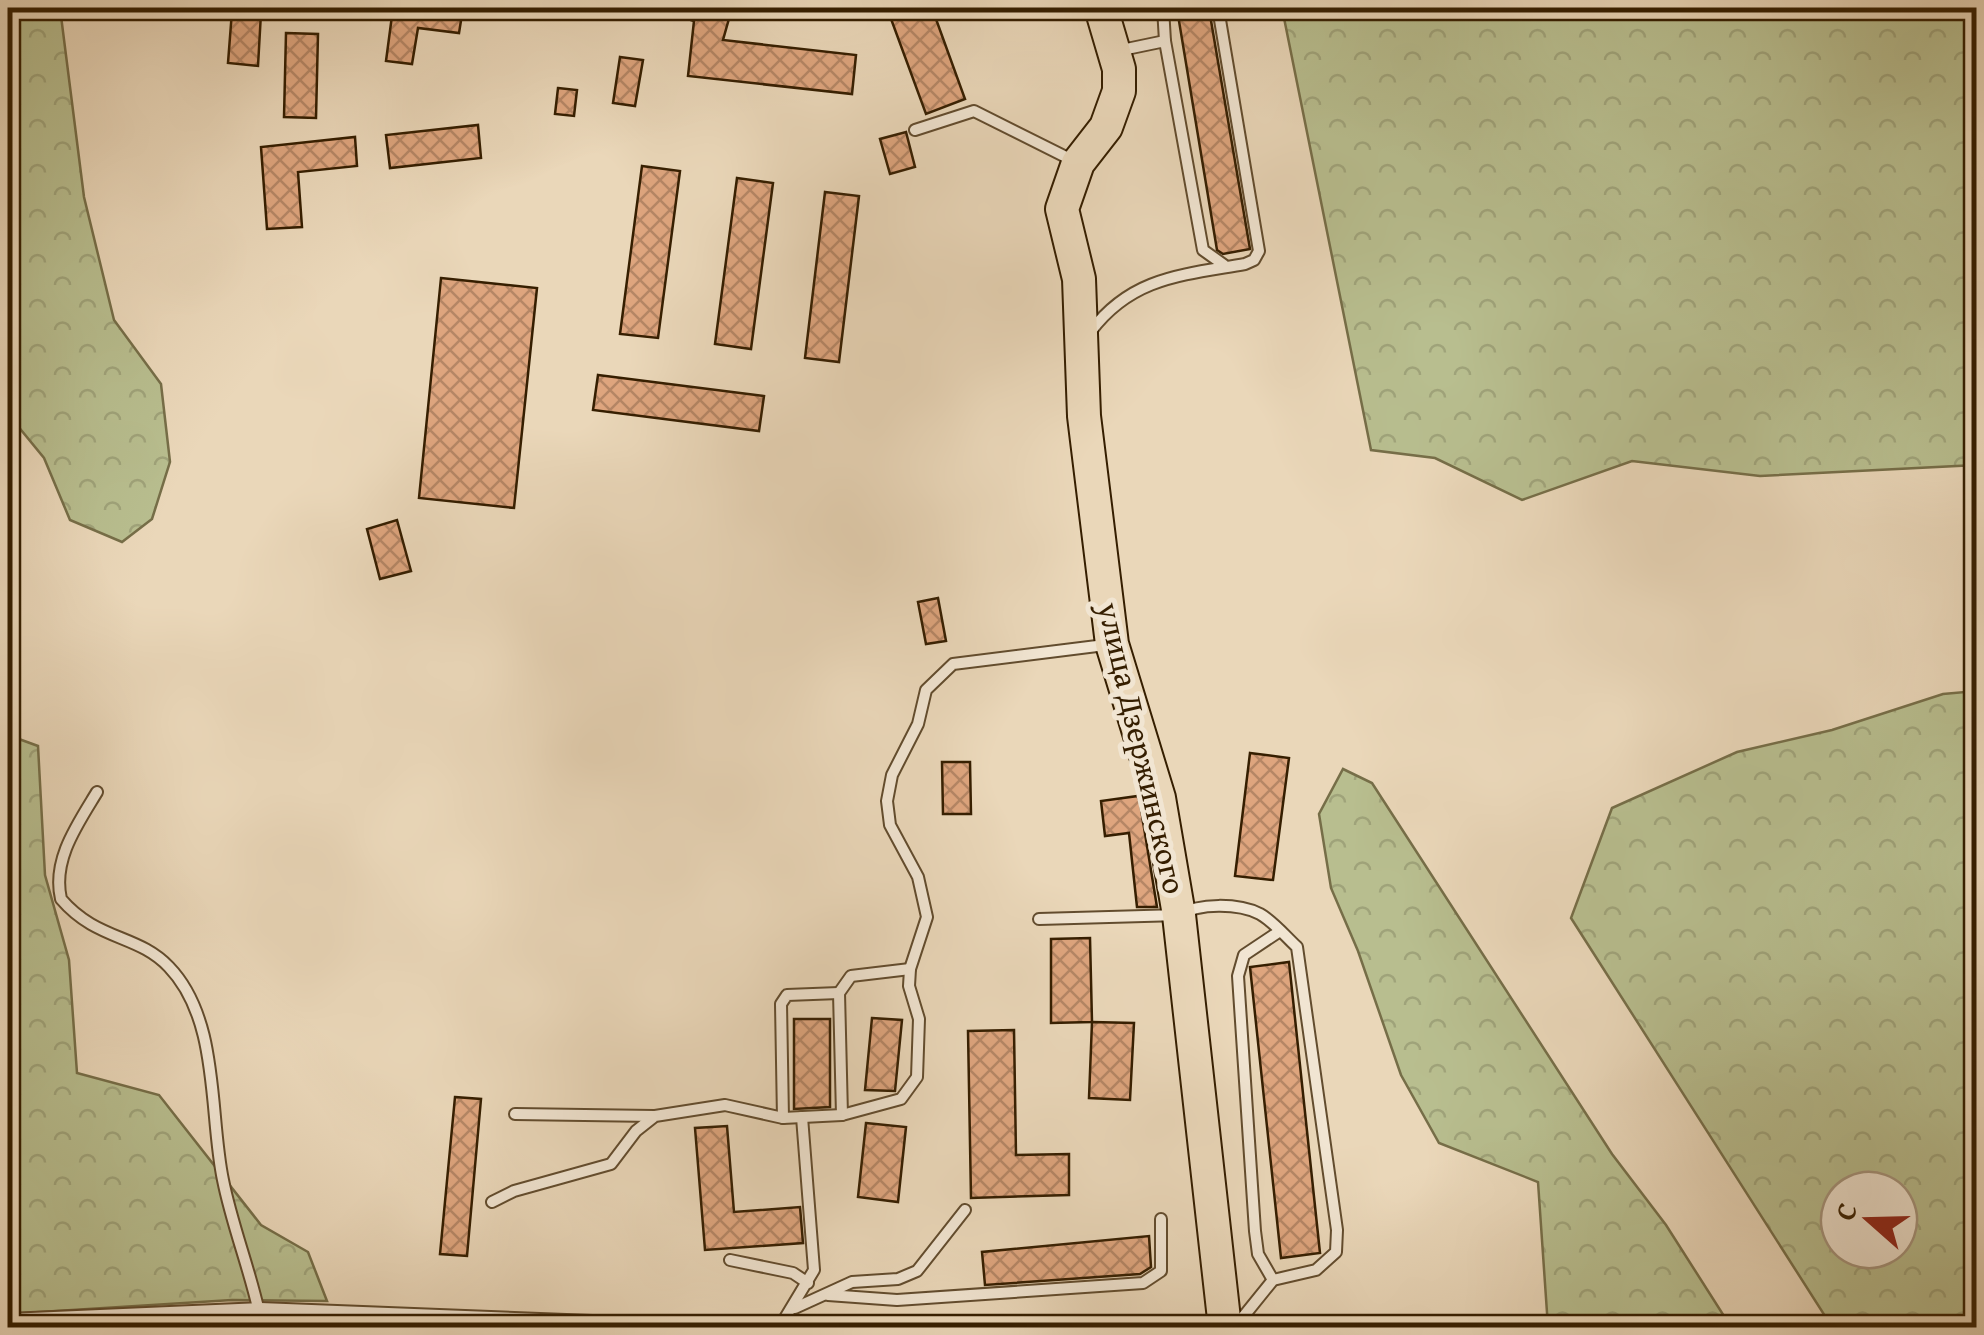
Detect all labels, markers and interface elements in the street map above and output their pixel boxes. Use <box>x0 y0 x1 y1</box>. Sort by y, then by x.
street label: улица Дзержинского <box>1086 596 1199 898</box>
north arrow <box>1819 1170 1919 1270</box>
text: С <box>1823 1197 1867 1226</box>

